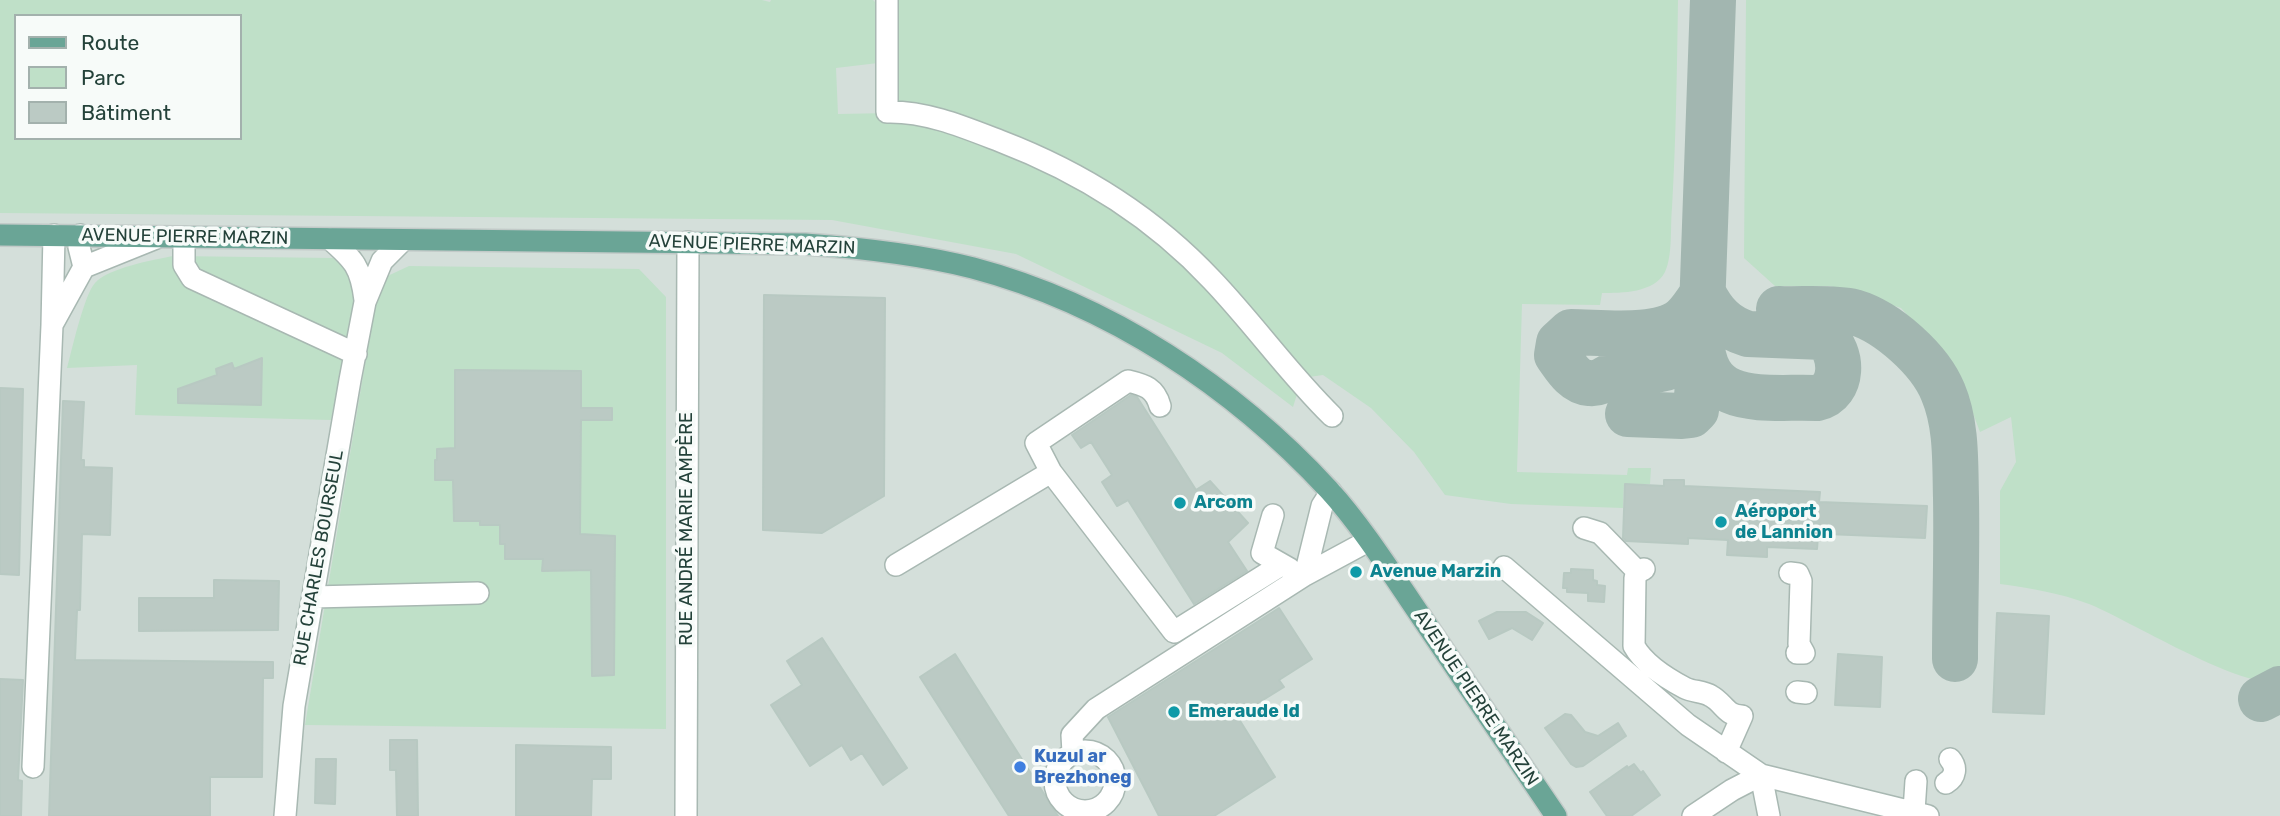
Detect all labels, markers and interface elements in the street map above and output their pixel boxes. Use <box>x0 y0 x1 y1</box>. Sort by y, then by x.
legend <box>14 14 242 140</box>
text: Route <box>81 30 139 55</box>
text: Parc <box>81 65 125 90</box>
text: Bâtiment <box>81 100 171 125</box>
street label: AVENUE PIERRE MARZIN <box>81 224 289 250</box>
street label: AVENUE PIERRE MARZIN <box>648 231 856 259</box>
street label: RUE ANDRÉ MARIE AMPÈRE <box>676 412 698 646</box>
street label: RUE CHARLES BOURSEUL <box>289 449 349 667</box>
place label: Arcom <box>1194 492 1253 514</box>
marker: Arcom <box>1172 495 1188 511</box>
place label: Aéroport de Lannion <box>1735 501 1833 544</box>
marker: Aéroport de Lannion <box>1713 514 1729 530</box>
place label: Avenue Marzin <box>1370 561 1501 583</box>
marker: Avenue Marzin <box>1348 564 1364 580</box>
street label: AVENUE PIERRE MARZIN <box>1409 606 1543 790</box>
place label: Emeraude Id <box>1188 701 1300 723</box>
marker: Emeraude Id <box>1166 704 1182 720</box>
place label: Kuzul ar Brezhoneg <box>1034 746 1132 788</box>
marker: Kuzul ar Brezhoneg <box>1012 759 1028 775</box>

